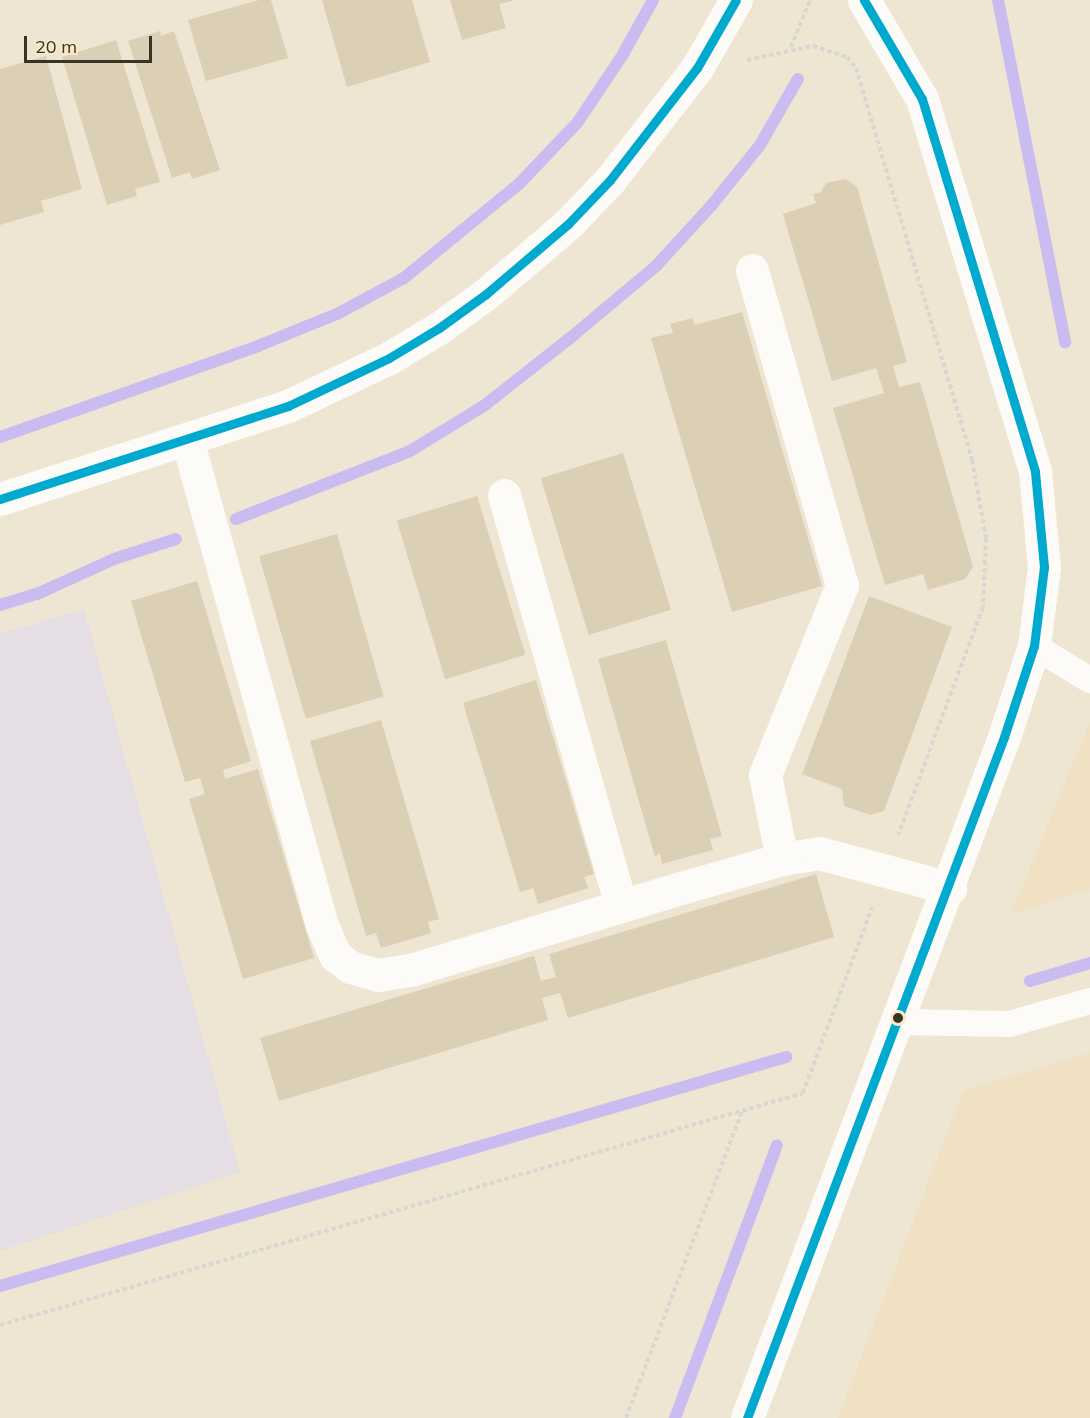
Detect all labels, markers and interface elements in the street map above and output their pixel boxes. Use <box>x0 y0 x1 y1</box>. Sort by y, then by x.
scale bar <box>27 24 154 62</box>
text: 20 m <box>35 35 77 58</box>
unlabelled marker <box>892 1012 904 1024</box>

